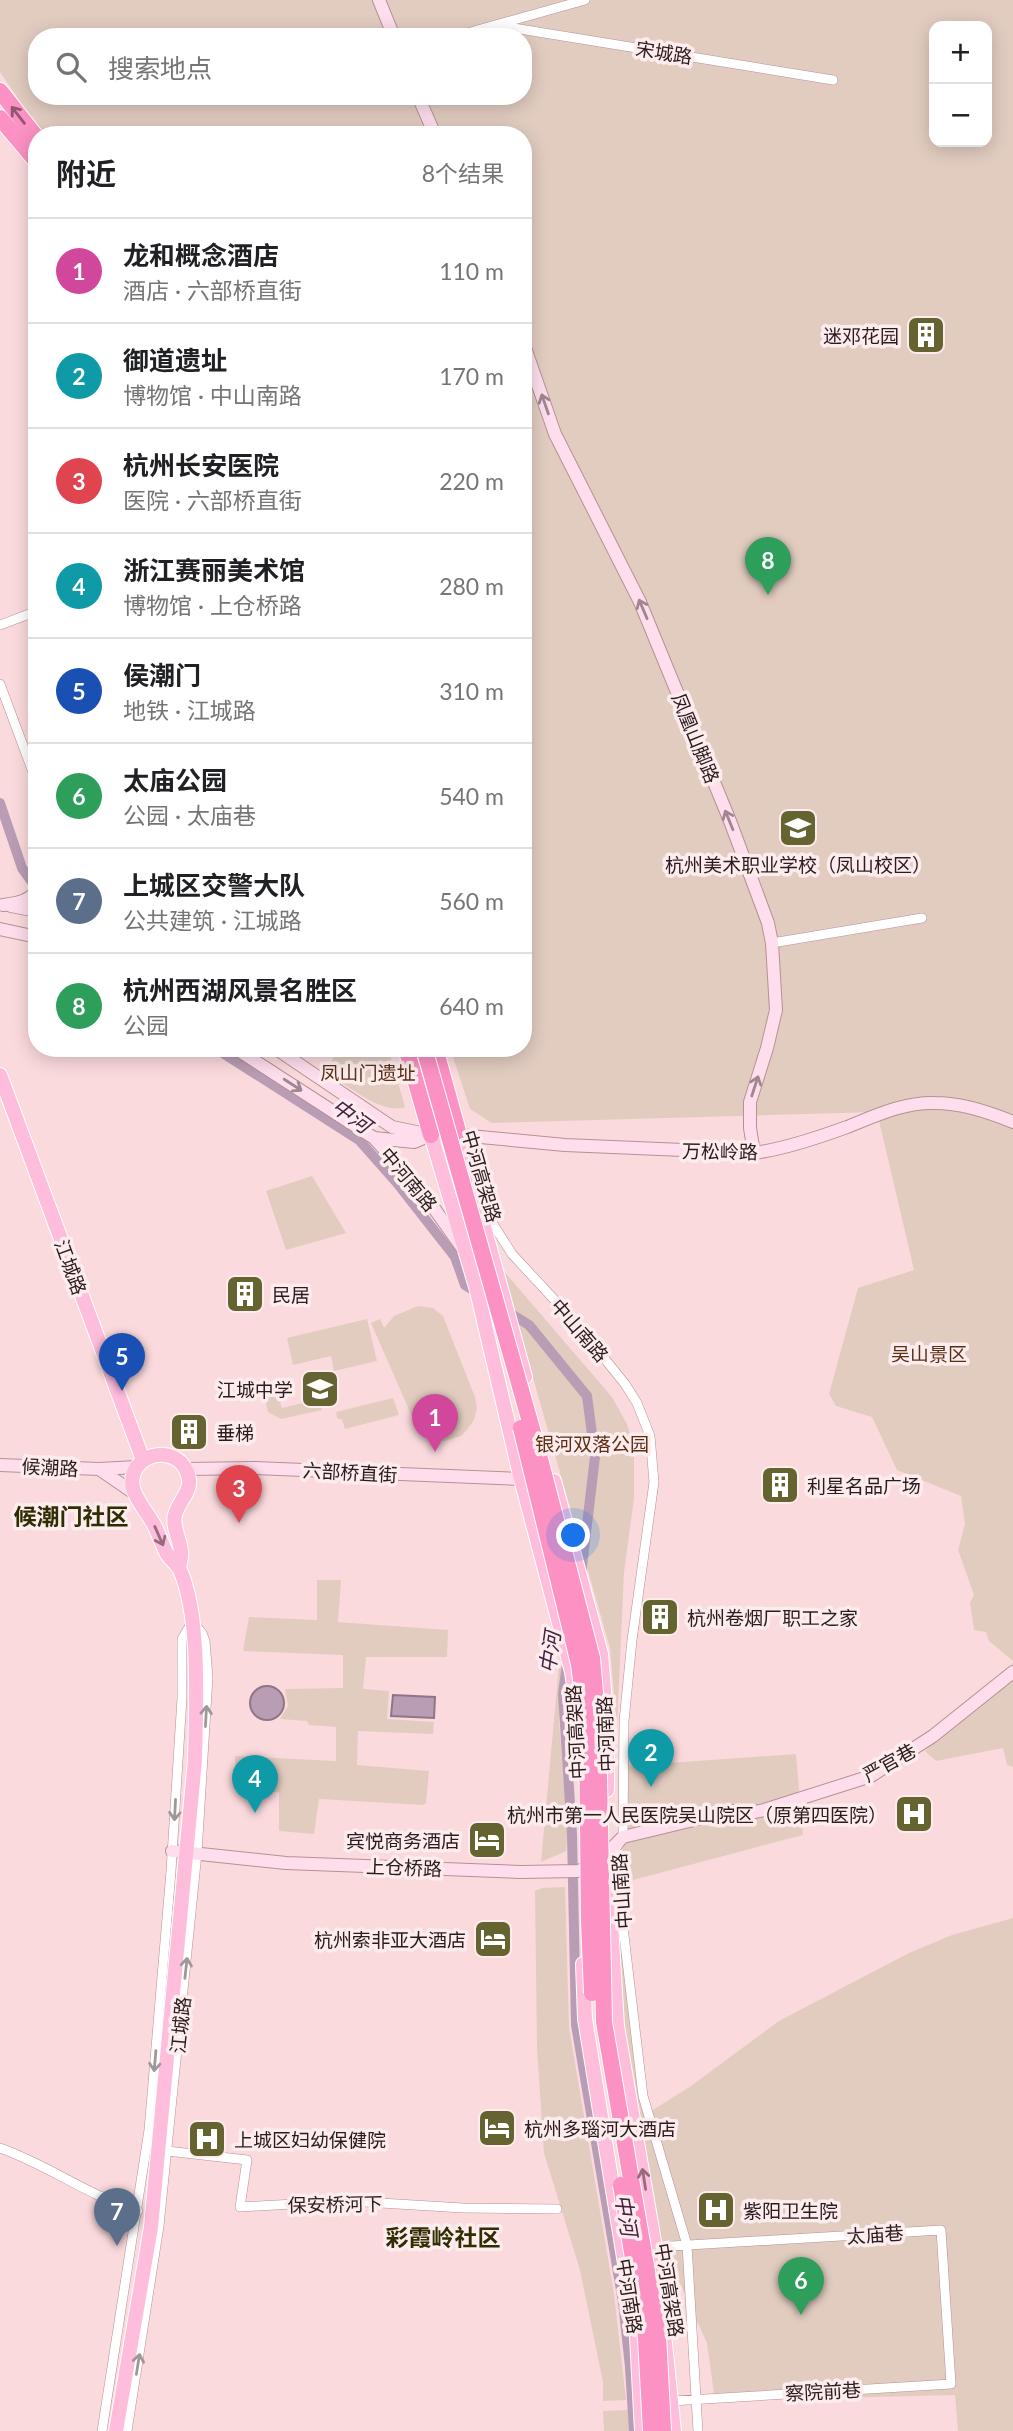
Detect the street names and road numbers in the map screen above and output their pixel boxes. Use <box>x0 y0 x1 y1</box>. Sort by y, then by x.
street label: 宋城路 <box>634 36 694 68</box>
street label: 凤凰山脚路 <box>668 690 724 786</box>
street label: 中河高架路 <box>458 1127 506 1225</box>
street label: 万松岭路 <box>682 1139 758 1163</box>
street label: 中河南路 <box>376 1142 442 1216</box>
street label: 江城路 <box>50 1236 92 1298</box>
street label: 中山南路 <box>546 1294 614 1366</box>
street label: 候潮路 <box>21 1454 79 1480</box>
street label: 六部桥直街 <box>302 1458 398 1486</box>
street label: 中河高架路 <box>561 1684 589 1780</box>
street label: 中河南路 <box>592 1696 618 1772</box>
street label: 严官巷 <box>858 1738 920 1786</box>
street label: 中山南路 <box>607 1852 635 1930</box>
street label: 上仓桥路 <box>366 1854 442 1880</box>
street label: 江城路 <box>166 1995 194 2055</box>
street label: 保安桥河下 <box>287 2192 383 2216</box>
street label: 太庙巷 <box>846 2221 904 2247</box>
street label: 中河高架路 <box>651 2241 689 2339</box>
street label: 中河南路 <box>613 2257 647 2335</box>
street label: 察院前巷 <box>784 2378 862 2404</box>

